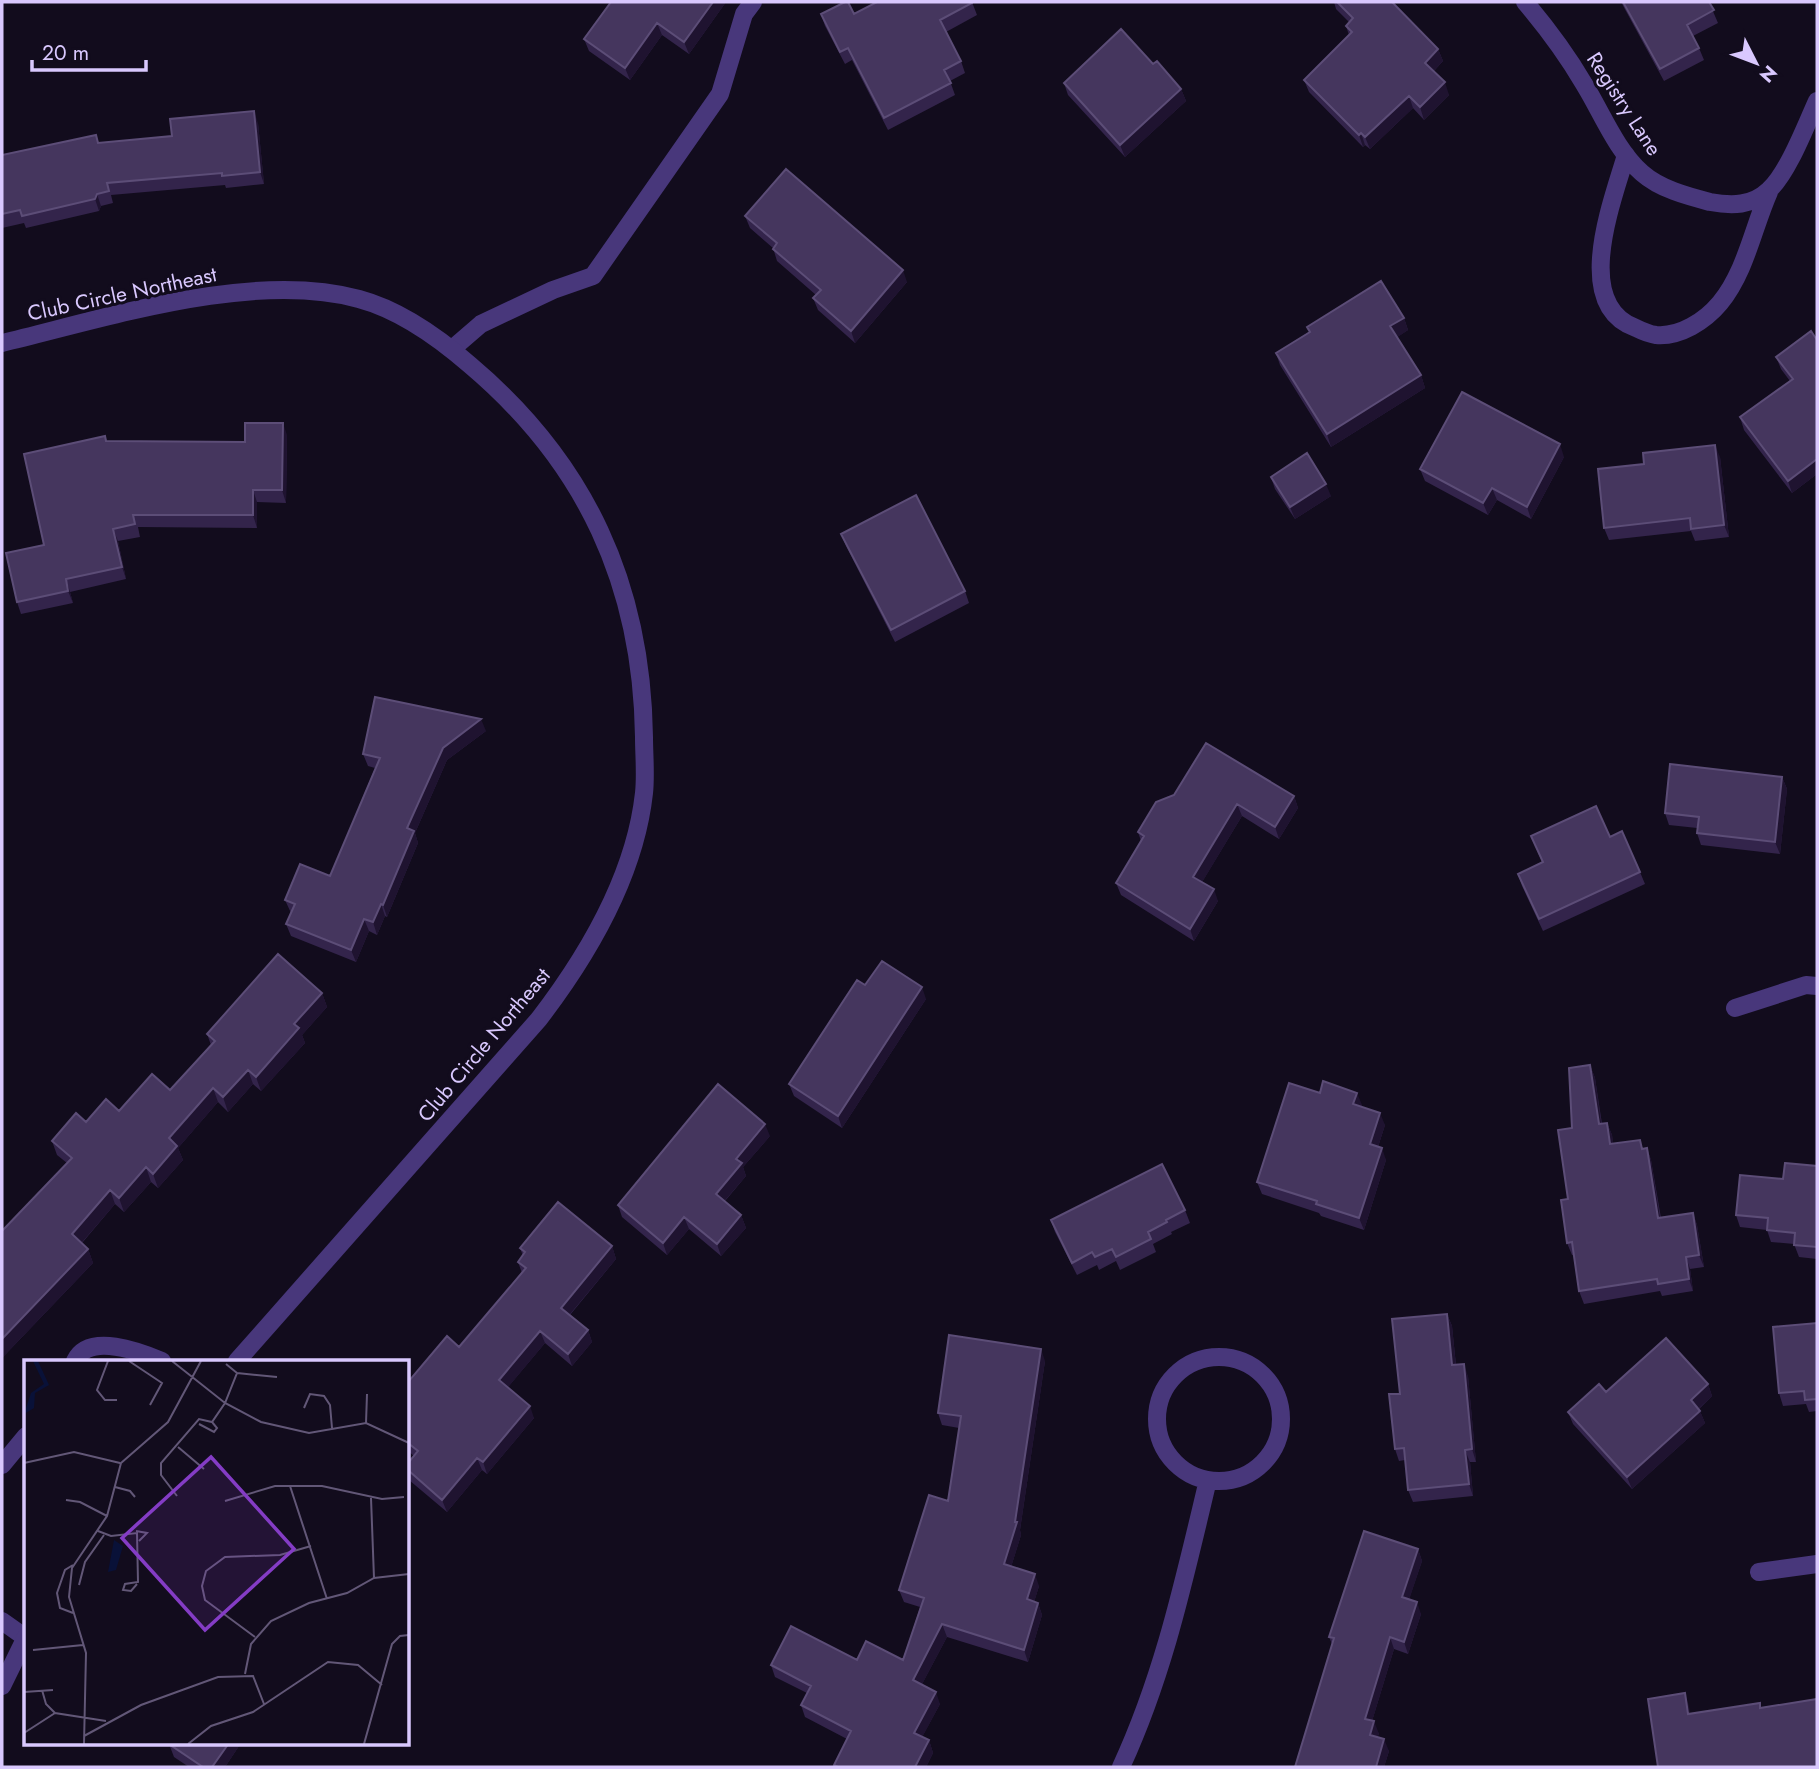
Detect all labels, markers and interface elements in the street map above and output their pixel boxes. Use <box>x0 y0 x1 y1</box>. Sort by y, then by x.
scale bar <box>32 28 145 72</box>
north arrow <box>1721 28 1791 98</box>
text: 20 m <box>42 38 89 68</box>
street label: Registry Lane <box>1579 46 1669 162</box>
text: N <box>1753 59 1783 89</box>
street label: Club Circle Northeast <box>25 259 219 329</box>
street label: Club Circle Northeast <box>411 962 557 1128</box>
inset map <box>24 1360 410 1744</box>

